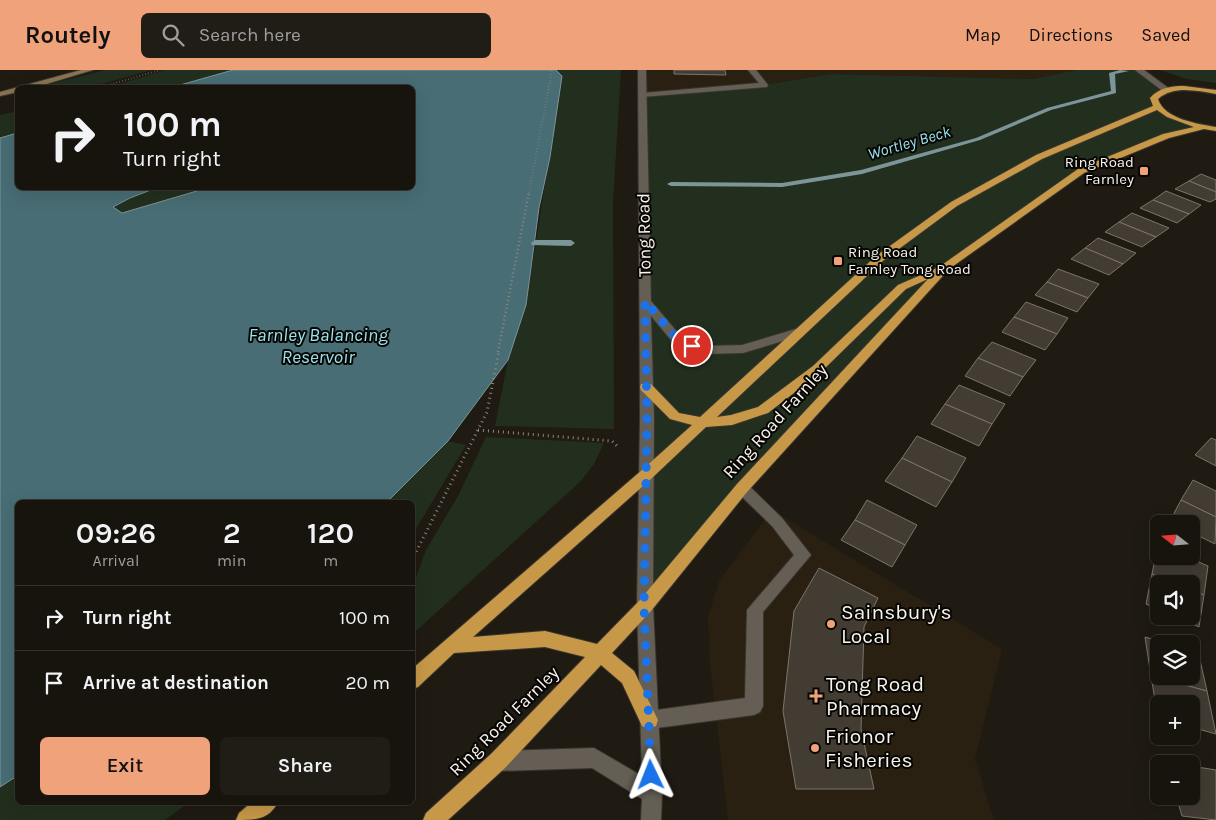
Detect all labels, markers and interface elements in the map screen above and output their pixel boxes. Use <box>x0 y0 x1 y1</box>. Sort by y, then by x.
search box <box>141 13 491 58</box>
text: Routely <box>25 21 111 49</box>
icon: search <box>159 21 187 49</box>
text: Search here <box>199 24 301 46</box>
text: Map <box>965 24 1001 46</box>
text: Directions <box>1029 24 1113 46</box>
text: Saved <box>1141 24 1191 46</box>
text: 100 m <box>123 104 222 145</box>
icon: right <box>40 105 105 170</box>
water label: Wortley Beck <box>866 121 953 163</box>
text: Turn right <box>123 146 221 172</box>
place label: Ring Road Farnley <box>1065 153 1134 188</box>
marker: Ring Road Farnley <box>1138 165 1150 177</box>
street label: Tong Road <box>632 193 656 277</box>
place label: Ring Road Farnley Tong Road <box>848 243 971 278</box>
marker: Ring Road Farnley Tong Road <box>832 255 844 267</box>
water label: Farnley Balancing Reservoir <box>248 324 389 368</box>
pin <box>671 325 713 367</box>
icon: arrive <box>678 332 706 360</box>
street label: Ring Road Farnley <box>718 359 833 483</box>
text: 09:26 <box>76 515 156 551</box>
text: 2 <box>223 515 241 551</box>
text: 120 <box>307 515 354 551</box>
north arrow <box>1150 515 1200 565</box>
map controls <box>1150 515 1200 805</box>
text: Arrival <box>93 551 139 570</box>
text: min <box>217 551 246 570</box>
text: m <box>323 551 338 570</box>
button: sound <box>1150 575 1200 625</box>
place label: Sainsbury's Local <box>841 600 952 648</box>
icon: right <box>40 604 68 632</box>
text: Turn right <box>83 607 172 629</box>
text: 100 m <box>339 607 390 629</box>
marker: Sainsbury's Local <box>825 618 837 630</box>
button: layers <box>1150 635 1200 685</box>
street label: Ring Road Farnley <box>444 661 564 781</box>
icon: arrive <box>40 669 68 697</box>
text: Arrive at destination <box>83 672 269 694</box>
text: 20 m <box>345 672 390 694</box>
place label: Tong Road Pharmacy <box>826 672 924 720</box>
marker: Tong Road Pharmacy <box>810 690 822 702</box>
button: + <box>1150 695 1200 745</box>
place label: Frionor Fisheries <box>825 724 912 772</box>
button: Exit <box>40 737 210 795</box>
button: Share <box>220 737 390 795</box>
marker: Frionor Fisheries <box>809 742 821 754</box>
position arrow <box>624 748 676 800</box>
button: − <box>1150 755 1200 805</box>

